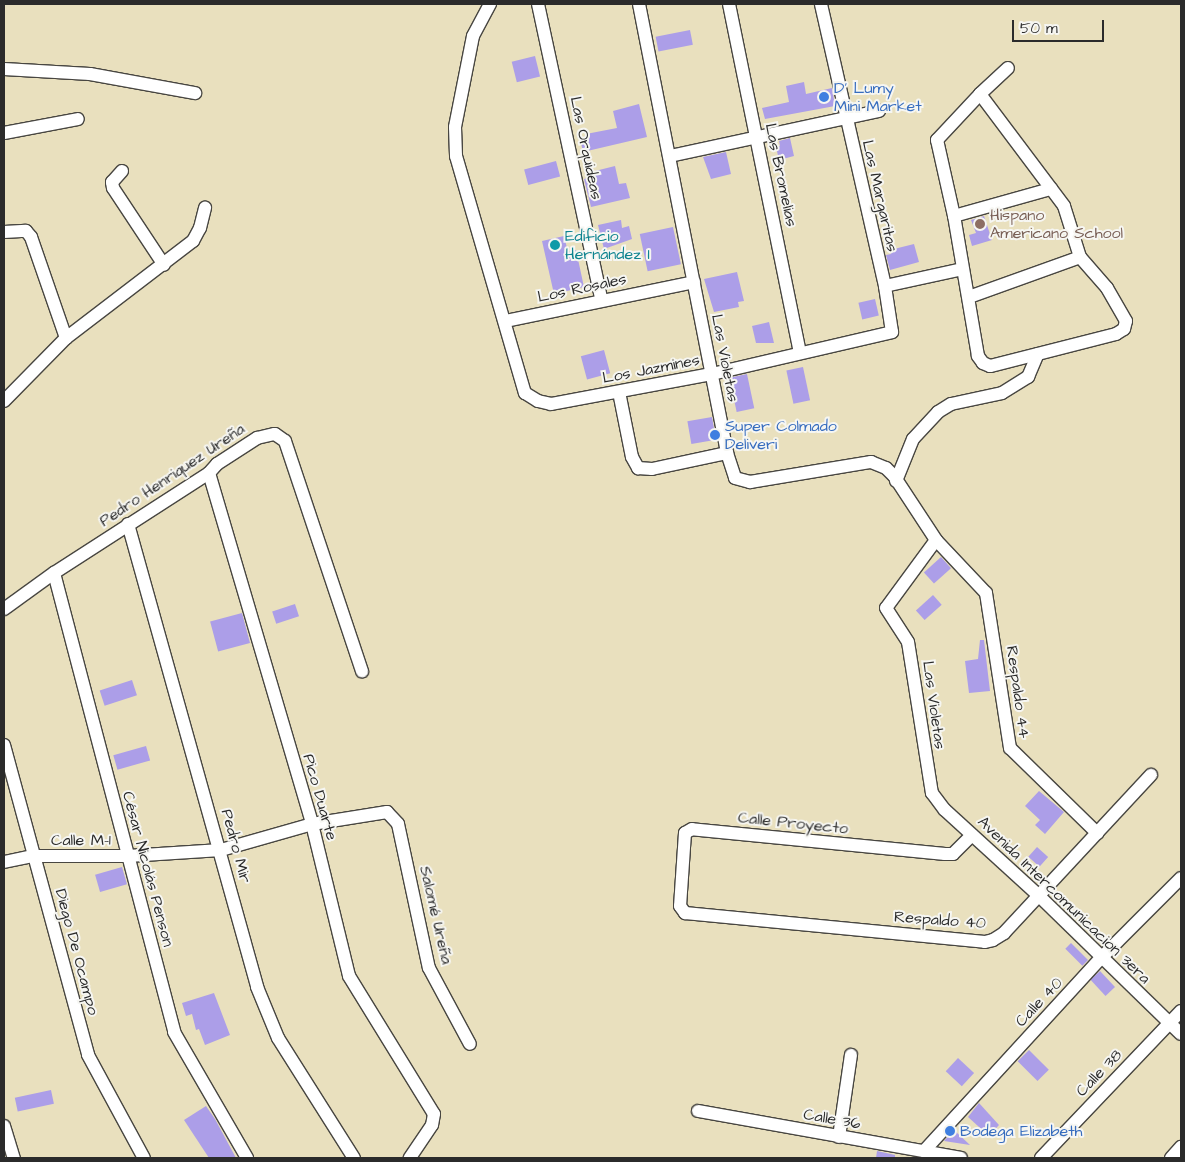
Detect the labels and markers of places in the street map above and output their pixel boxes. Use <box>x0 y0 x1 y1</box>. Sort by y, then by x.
place label: D' Lumy Mini Market <box>834 78 922 116</box>
marker: D' Lumy Mini Market <box>818 91 830 103</box>
place label: Hispano Americano School <box>990 205 1123 243</box>
marker: Hispano Americano School <box>974 218 986 230</box>
place label: Edificio Hernández I <box>565 226 650 264</box>
marker: Edificio Hernández I <box>549 239 561 251</box>
place label: Super Colmado Deliveri <box>725 416 837 454</box>
marker: Super Colmado Deliveri <box>709 429 721 441</box>
place label: Bodega Elizabeth <box>960 1121 1083 1141</box>
marker: Bodega Elizabeth <box>944 1125 956 1137</box>

